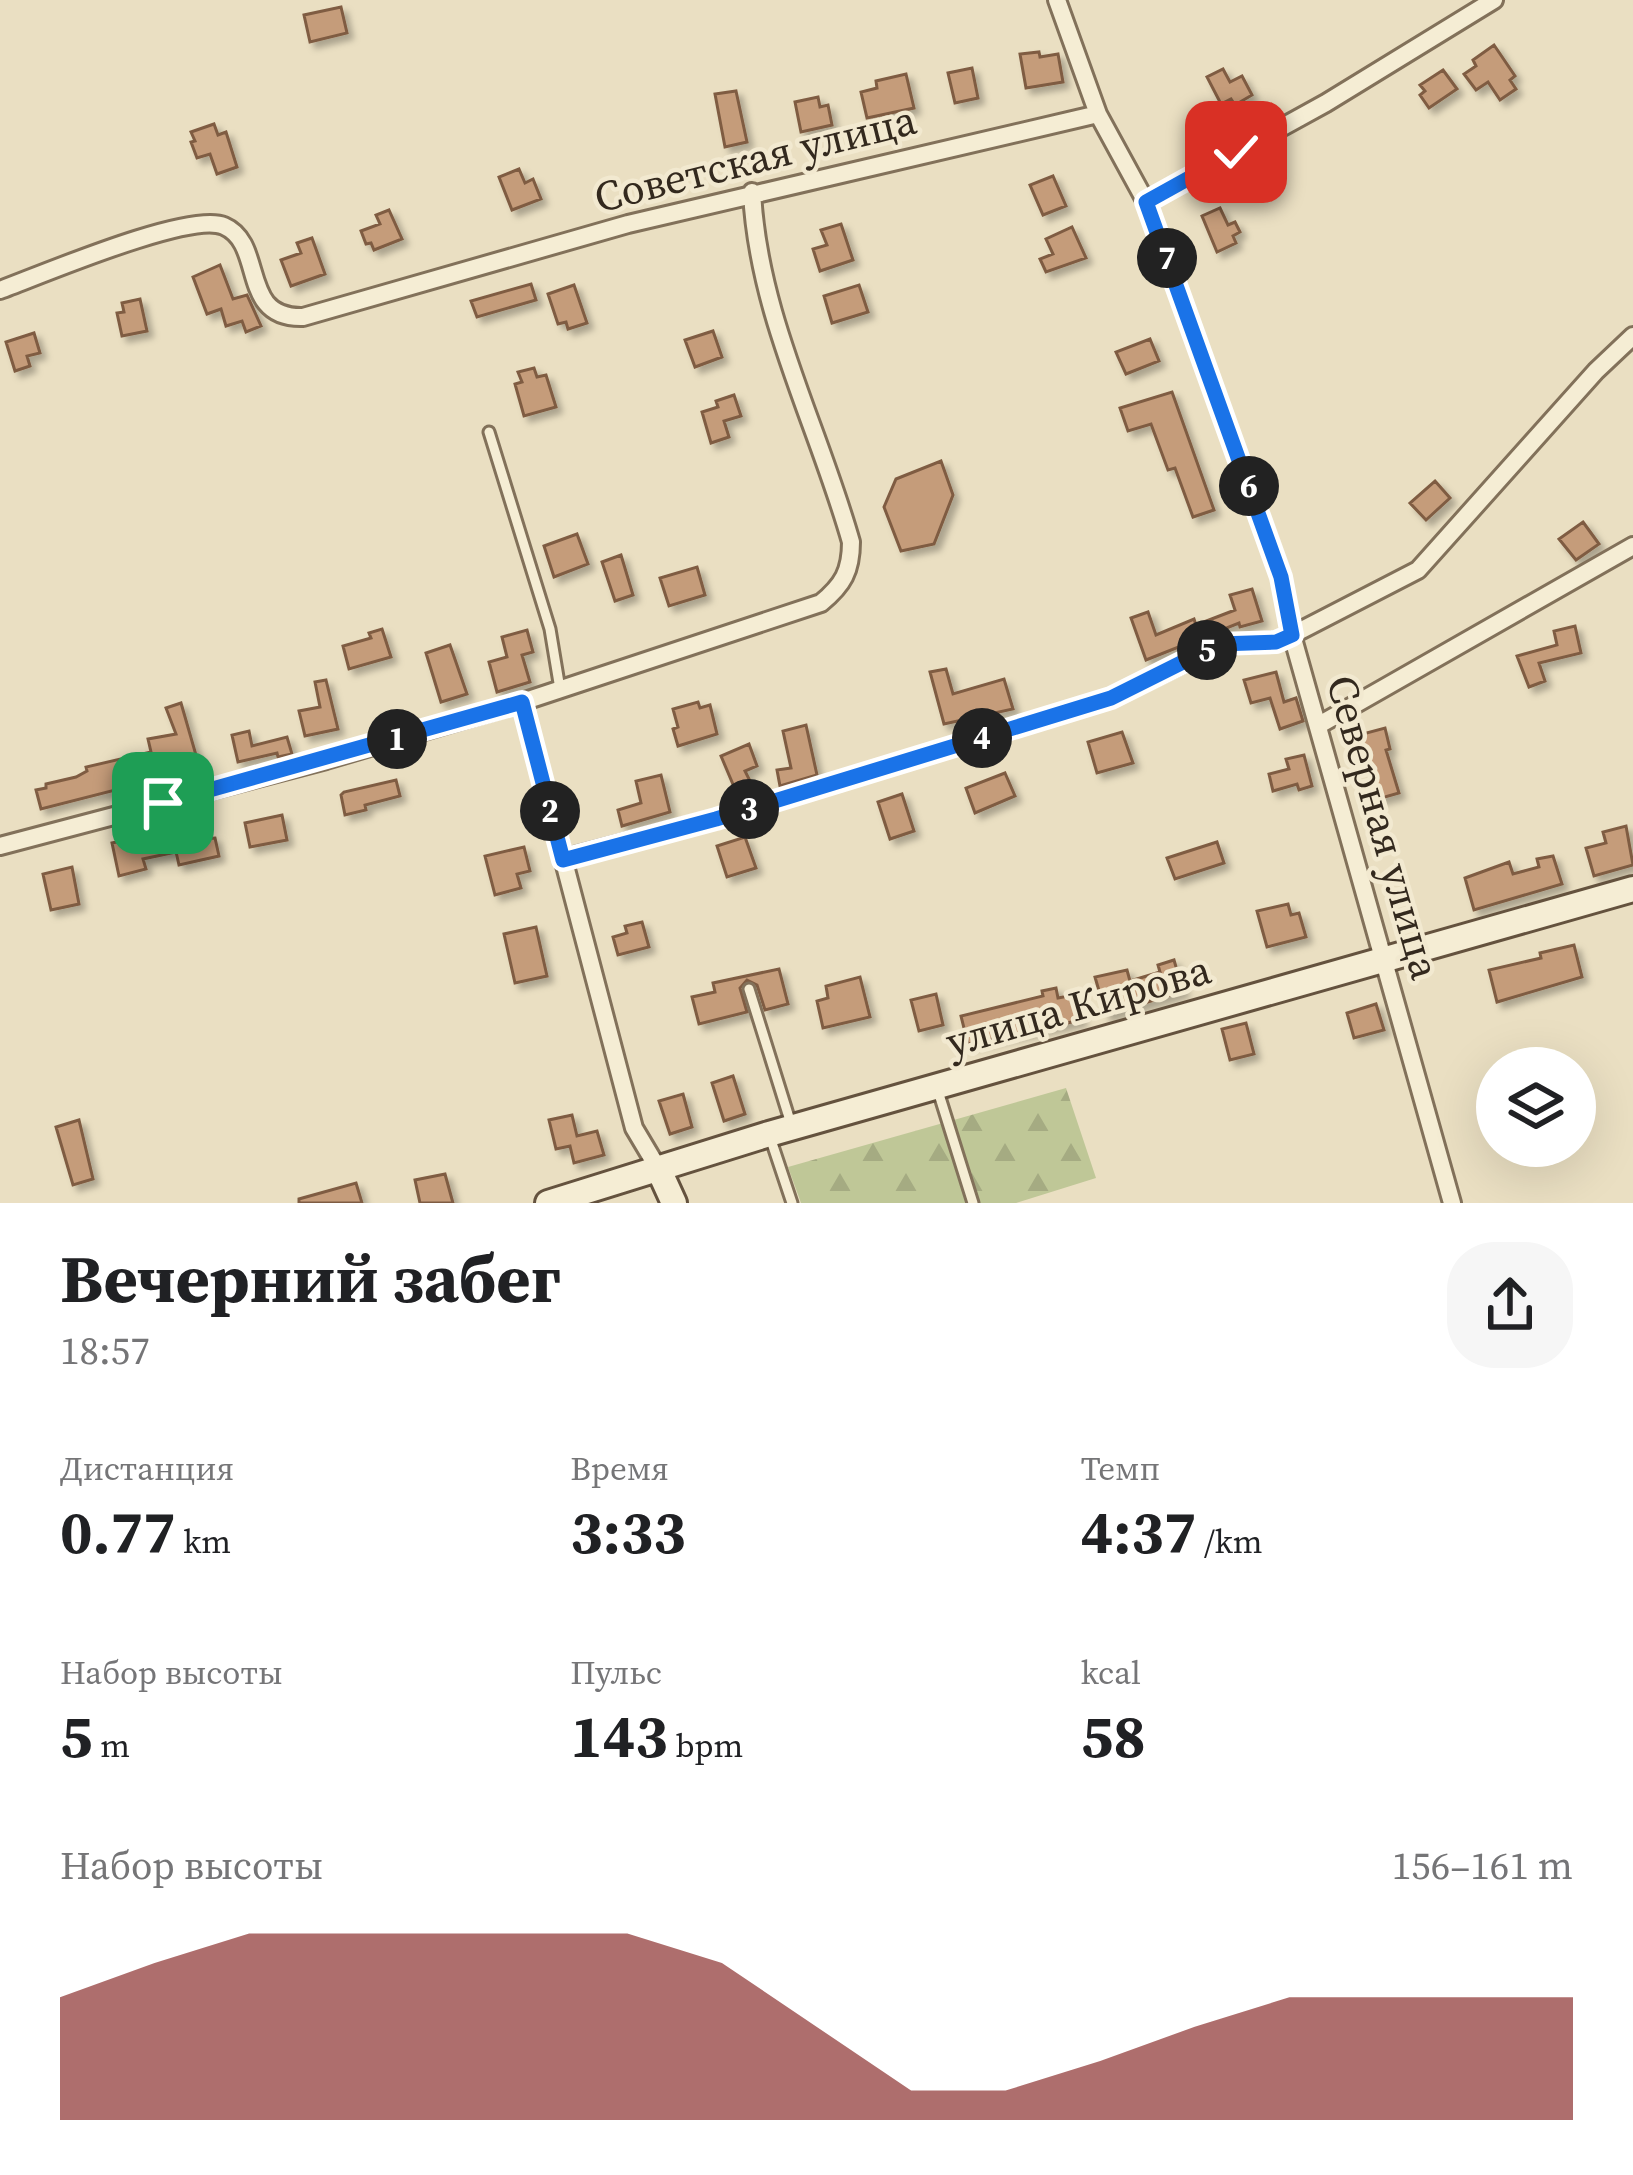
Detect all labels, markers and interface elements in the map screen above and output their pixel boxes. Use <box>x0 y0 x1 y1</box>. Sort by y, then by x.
street label: Советская улица <box>588 90 923 226</box>
pin <box>1185 101 1287 203</box>
icon: check <box>1203 119 1269 185</box>
pin: 7 <box>1137 228 1197 288</box>
text: 7 <box>1158 235 1176 280</box>
pin: 6 <box>1219 456 1279 516</box>
text: 6 <box>1240 463 1258 508</box>
pin: 5 <box>1177 620 1237 680</box>
text: 5 <box>1198 627 1216 672</box>
street label: Северная улица <box>1313 668 1455 986</box>
pin: 4 <box>952 708 1012 768</box>
pin: 1 <box>367 709 427 769</box>
text: 4 <box>973 715 991 760</box>
text: 1 <box>388 716 406 761</box>
pin <box>112 752 214 854</box>
icon: arrive <box>130 770 196 836</box>
pin: 3 <box>719 779 779 839</box>
pin: 2 <box>520 781 580 841</box>
text: 3 <box>740 786 758 831</box>
text: 2 <box>541 788 559 833</box>
street label: улица Кирова <box>939 939 1218 1070</box>
map controls <box>1476 1047 1596 1167</box>
button: layers <box>1476 1047 1596 1167</box>
text: Вечерний забег <box>60 1234 561 1324</box>
button: share <box>1447 1242 1573 1368</box>
text: 18:57 <box>60 1324 150 1377</box>
text: Дистанция <box>60 1446 234 1491</box>
text: Время <box>570 1446 669 1491</box>
text: Темп <box>1081 1446 1160 1491</box>
text: 0.77 <box>60 1491 176 1573</box>
text: 3:33 <box>570 1491 686 1573</box>
text: 4:37 <box>1081 1491 1196 1573</box>
text: km <box>176 1519 231 1564</box>
text: /km <box>1196 1519 1263 1564</box>
text: Набор высоты <box>60 1650 283 1695</box>
text: Пульс <box>570 1650 662 1695</box>
text: kcal <box>1081 1650 1141 1695</box>
text: 5 <box>60 1695 93 1777</box>
text: 143 <box>570 1695 668 1777</box>
text: 58 <box>1081 1695 1146 1777</box>
text: m <box>93 1723 130 1768</box>
text: bpm <box>668 1723 743 1768</box>
text: Набор высоты <box>60 1839 323 1892</box>
text: 156–161 m <box>1392 1839 1573 1892</box>

